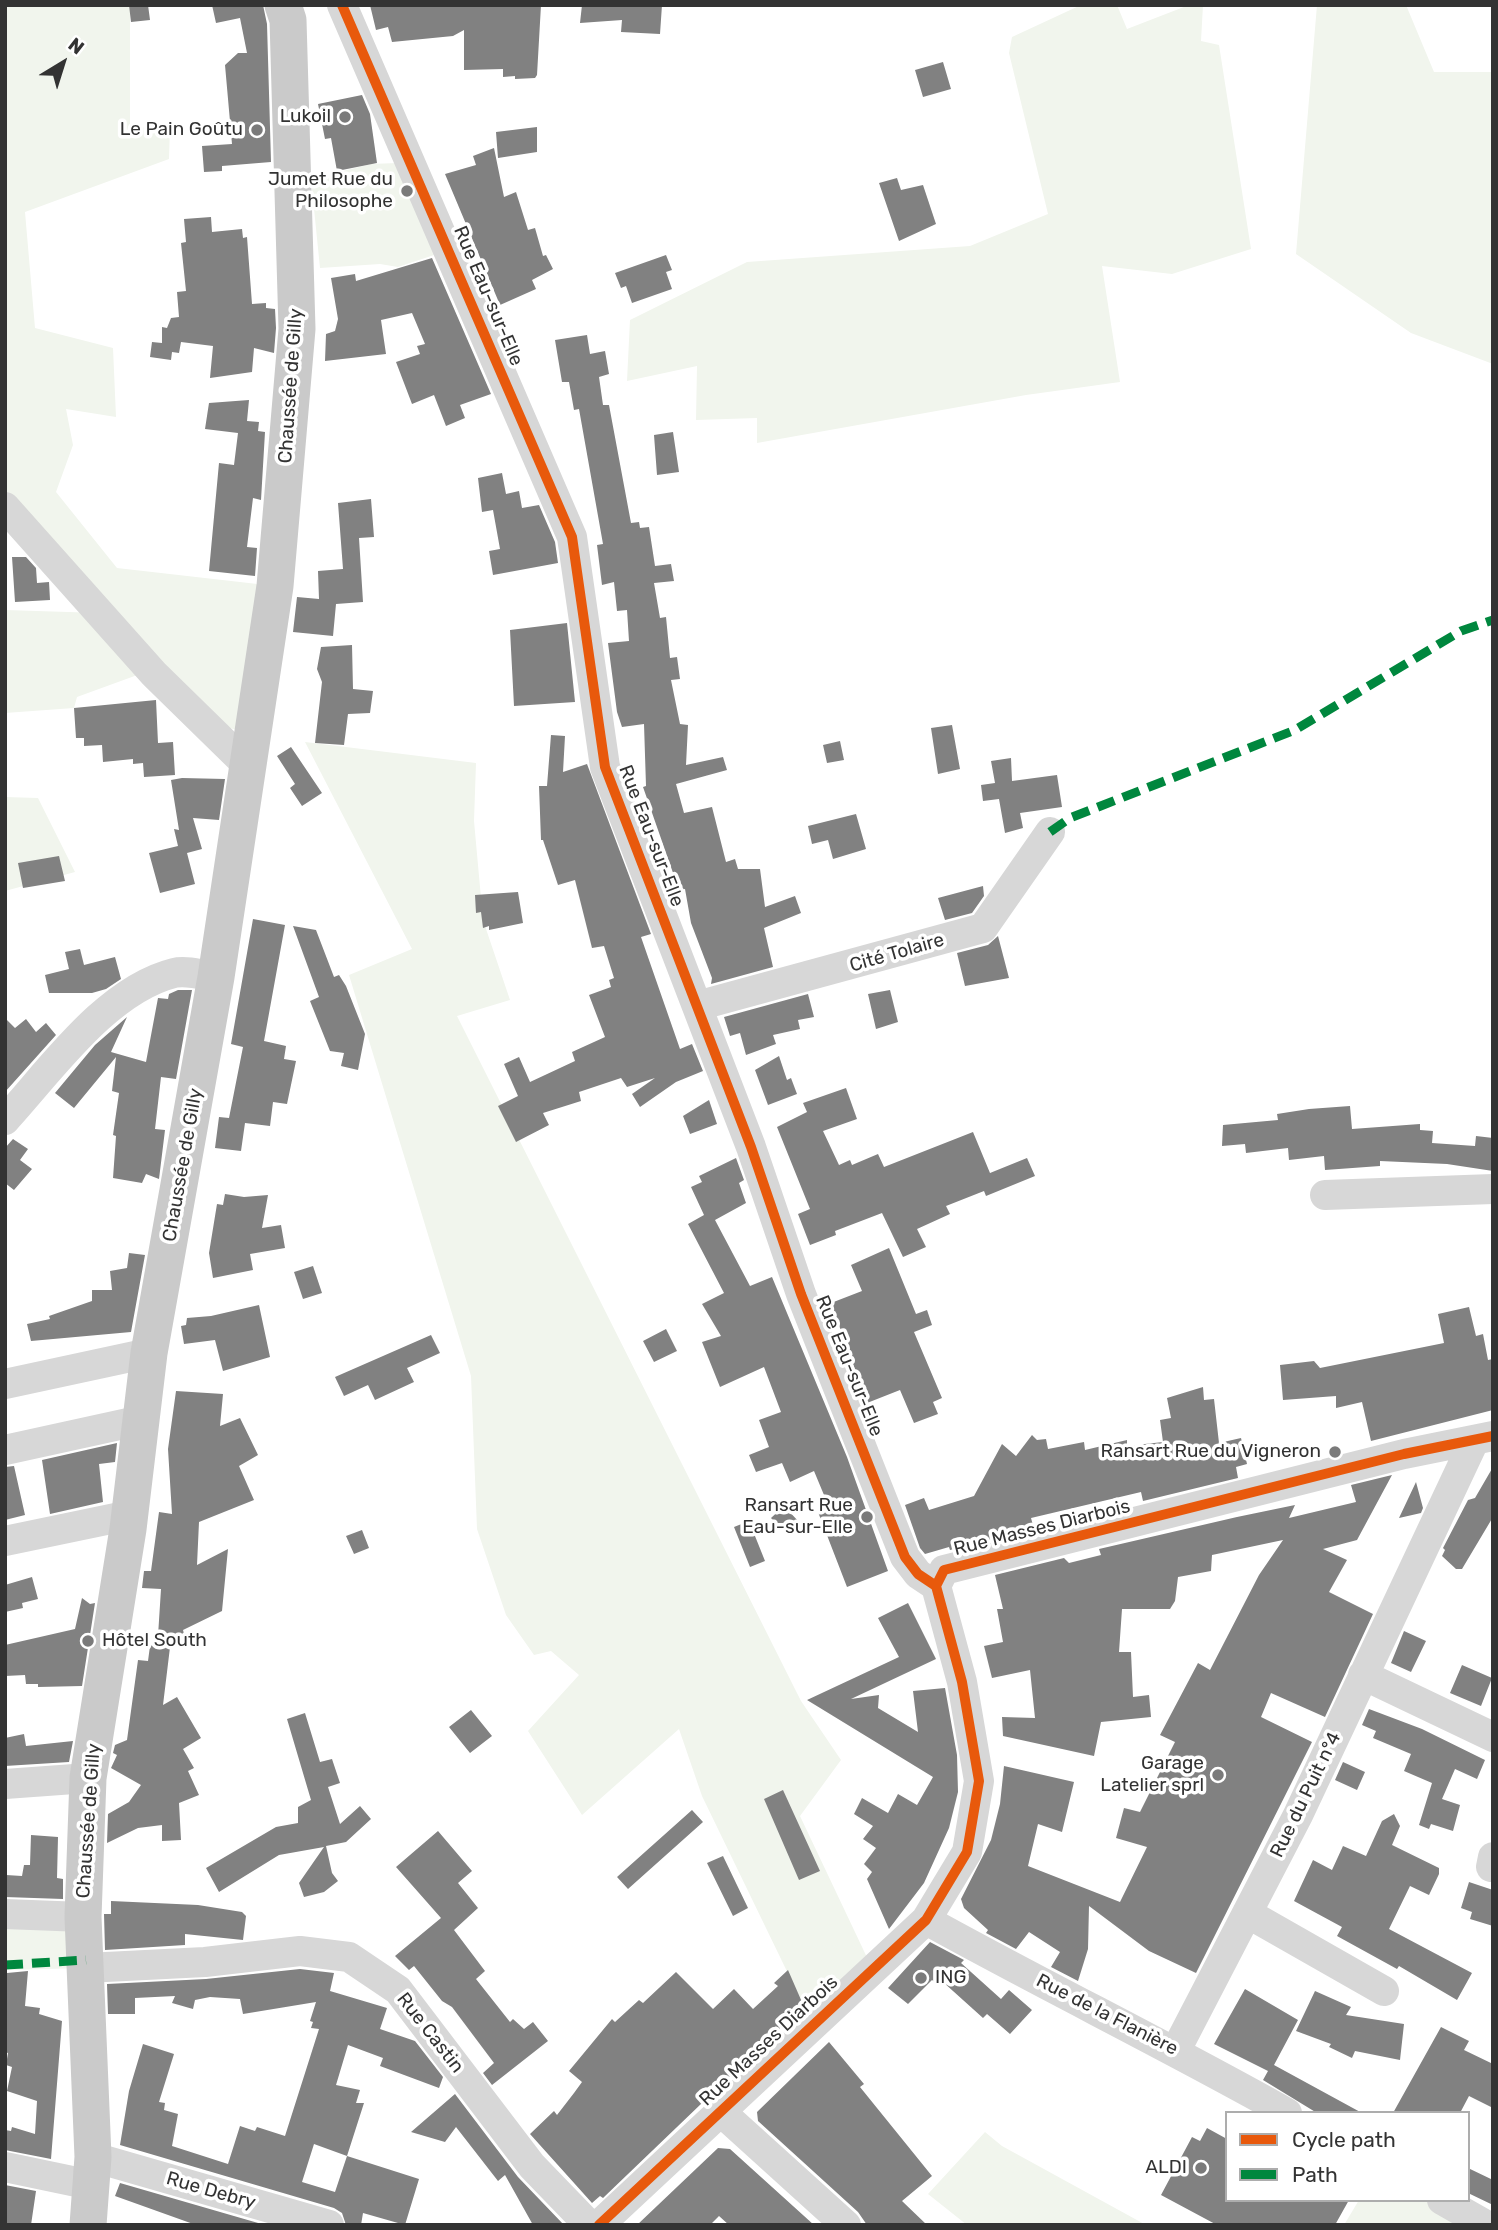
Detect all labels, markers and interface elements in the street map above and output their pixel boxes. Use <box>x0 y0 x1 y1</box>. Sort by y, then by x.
north arrow <box>28 28 98 98</box>
text: N <box>64 33 89 59</box>
place label: Lukoil <box>280 106 331 128</box>
marker: Lukoil <box>337 109 353 125</box>
place label: Le Pain Goûtu <box>120 119 243 141</box>
marker: Le Pain Goûtu <box>249 122 265 138</box>
place label: Jumet Rue du Philosophe <box>268 169 393 213</box>
marker: Jumet Rue du Philosophe <box>399 183 415 199</box>
street label: Rue Eau-sur-Elle <box>448 223 528 369</box>
street label: Chaussée de Gilly <box>274 308 308 464</box>
street label: Rue Eau-sur-Elle <box>614 762 688 910</box>
street label: Cité Tolaire <box>847 929 947 977</box>
street label: Chaussée de Gilly <box>158 1087 208 1243</box>
street label: Rue Eau-sur-Elle <box>810 1292 888 1440</box>
place label: Ransart Rue du Vigneron <box>1101 1441 1321 1463</box>
marker: Ransart Rue du Vigneron <box>1327 1444 1343 1460</box>
place label: Ransart Rue Eau-sur-Elle <box>742 1495 853 1539</box>
street label: Rue Masses Diarbois <box>951 1495 1133 1561</box>
marker: Ransart Rue Eau-sur-Elle <box>859 1509 875 1525</box>
place label: Hôtel South <box>102 1630 207 1652</box>
marker: Hôtel South <box>80 1633 96 1649</box>
street label: Rue du Puit n°4 <box>1266 1729 1346 1861</box>
street label: Chaussée de Gilly <box>72 1743 106 1899</box>
place label: Garage Latelier sprl <box>1100 1753 1204 1797</box>
marker: Garage Latelier sprl <box>1210 1767 1226 1783</box>
place label: ING <box>935 1967 966 1989</box>
street label: Rue de la Flanière <box>1032 1969 1182 2061</box>
marker: ING <box>913 1970 929 1986</box>
street label: Rue Masses Diarbois <box>695 1971 843 2111</box>
street label: Rue Castin <box>392 1988 468 2078</box>
legend <box>1225 2111 1470 2202</box>
text: Cycle path <box>1292 2127 1396 2152</box>
place label: ALDI <box>1145 2157 1187 2179</box>
marker: ALDI <box>1193 2160 1209 2176</box>
text: Path <box>1292 2162 1338 2187</box>
street label: Rue Debry <box>164 2167 258 2215</box>

